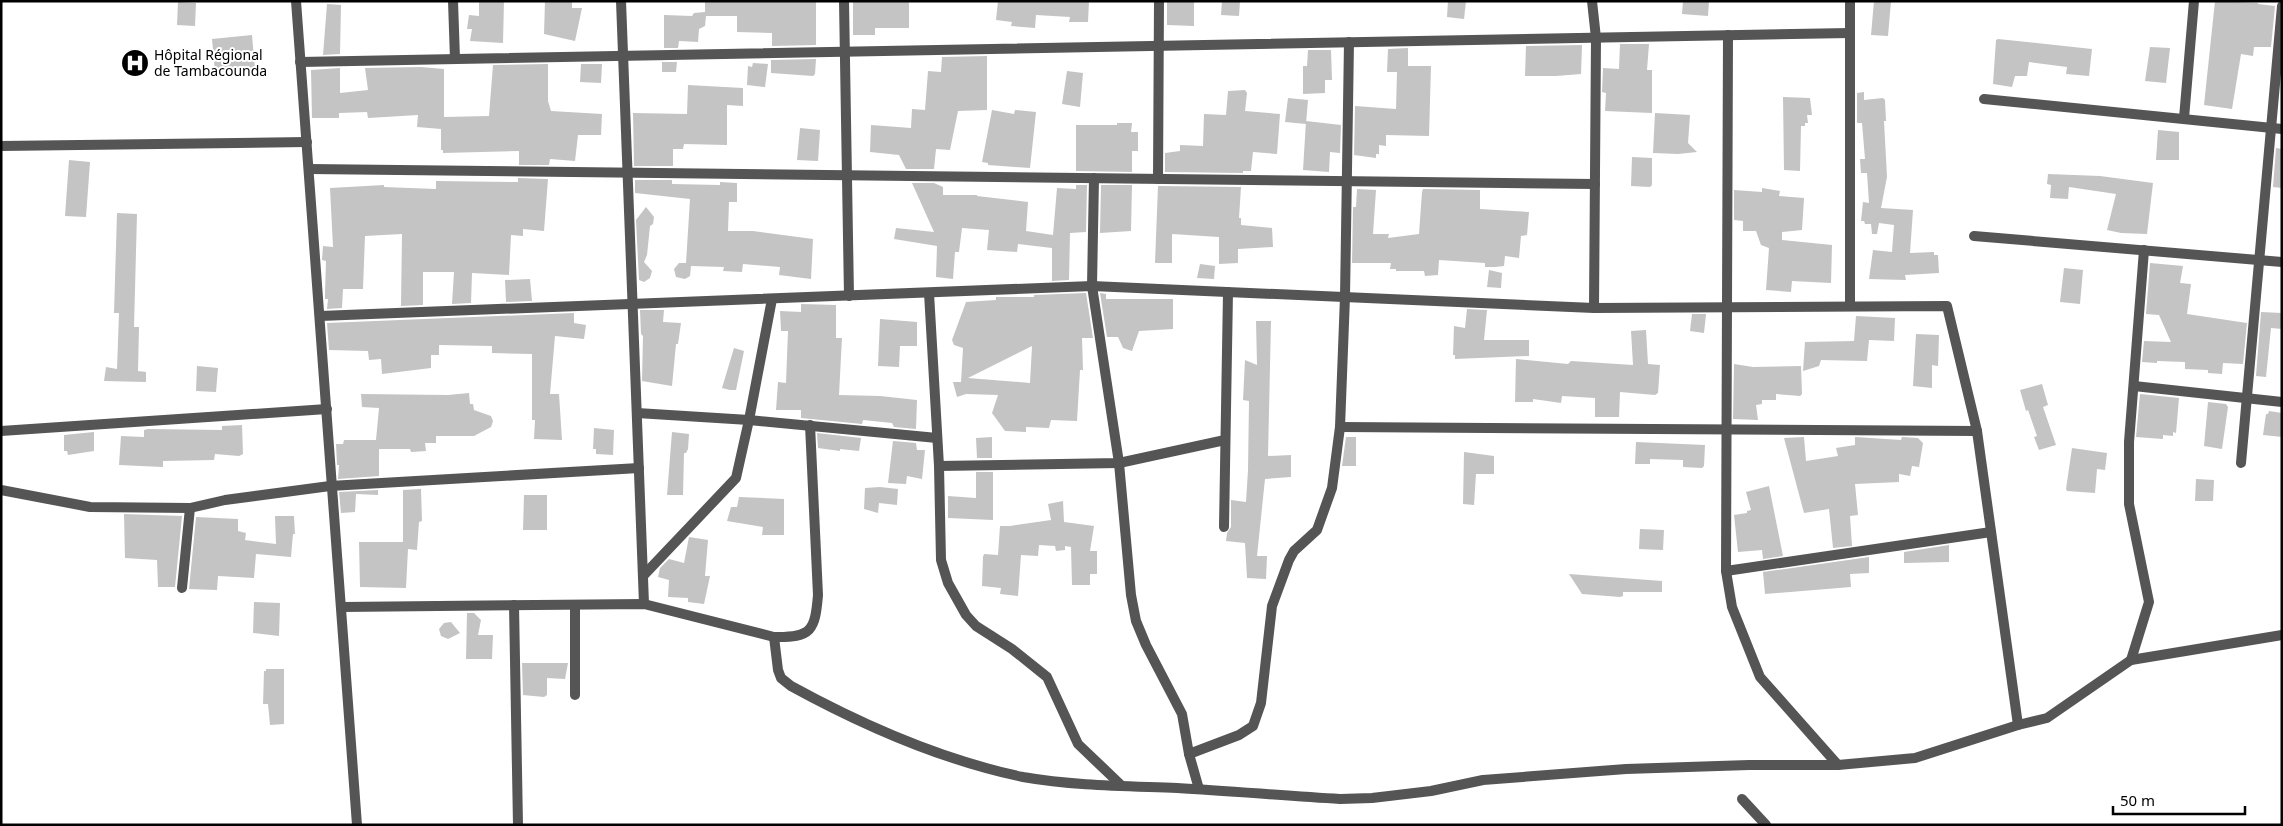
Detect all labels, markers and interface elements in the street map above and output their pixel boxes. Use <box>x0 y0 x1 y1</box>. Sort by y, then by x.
place label: Hôpital Régional de Tambacounda <box>154 45 267 80</box>
hospital icon: Hôpital Régional de Tambacounda <box>120 48 150 78</box>
scale bar <box>2113 784 2246 816</box>
text: 50 m <box>2120 790 2155 810</box>

